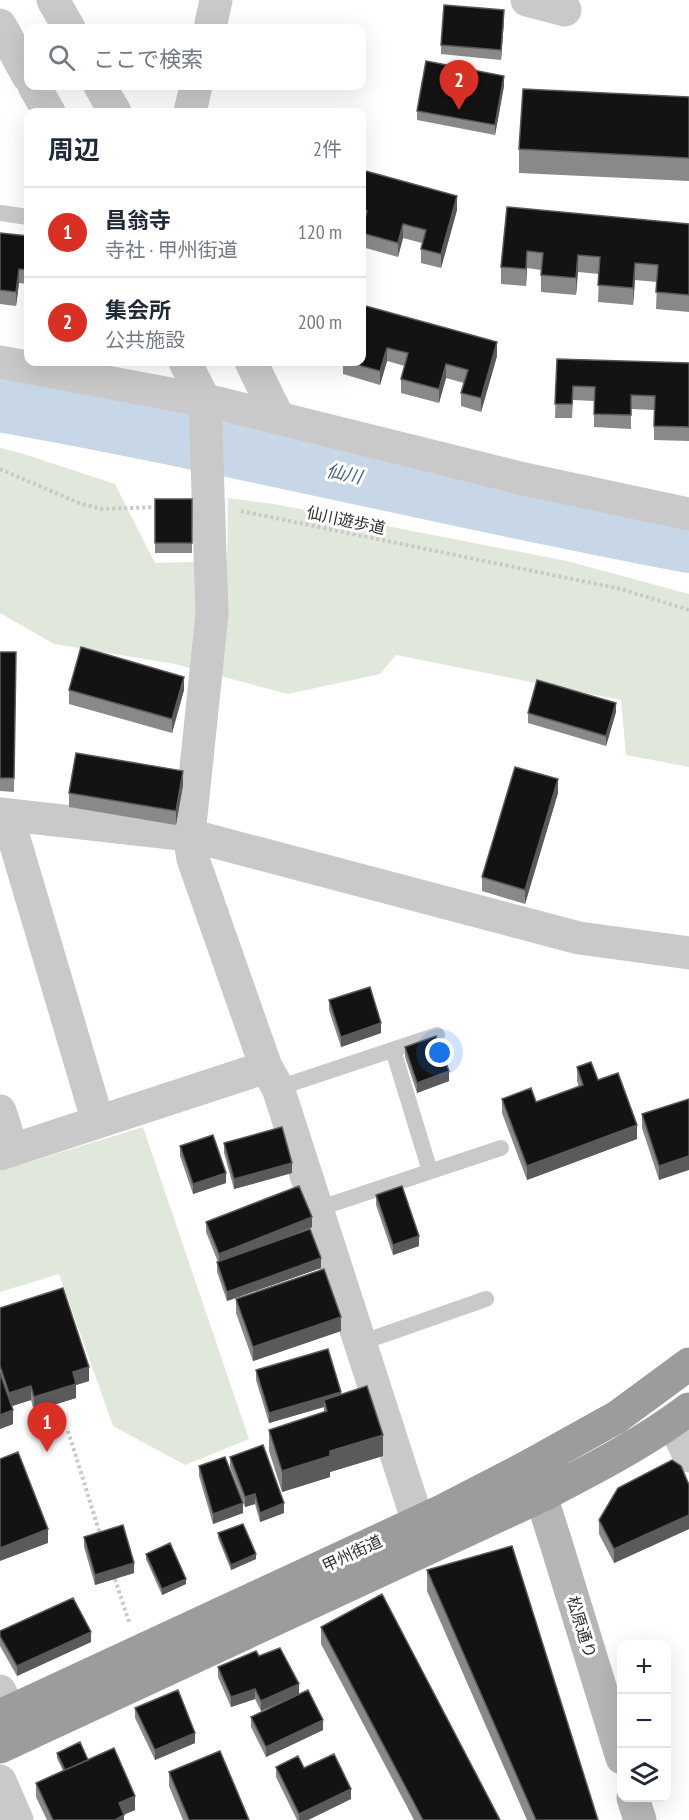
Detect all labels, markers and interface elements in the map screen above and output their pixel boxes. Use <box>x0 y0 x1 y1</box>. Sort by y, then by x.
search box <box>24 24 366 90</box>
icon: search <box>45 41 78 74</box>
text: ここで検索 <box>93 45 203 73</box>
pin: 2 <box>440 60 478 110</box>
text: 周辺 <box>48 133 100 166</box>
text: 2件 <box>313 136 342 162</box>
text: 昌翁寺 <box>105 206 171 234</box>
text: 1 <box>63 219 72 245</box>
text: 120 m <box>298 219 342 245</box>
text: 寺社 · 甲州街道 <box>105 237 238 263</box>
text: 集会所 <box>105 296 171 324</box>
text: 2 <box>63 309 72 335</box>
text: 200 m <box>298 309 342 335</box>
text: 公共施設 <box>105 327 185 353</box>
water label: 仙川 <box>324 459 366 489</box>
street label: 仙川遊歩道 <box>305 502 387 538</box>
your location <box>425 1038 454 1067</box>
pin: 1 <box>28 1402 66 1452</box>
street label: 甲州街道 <box>319 1530 385 1576</box>
street label: 松原通り <box>563 1593 601 1661</box>
map controls <box>617 1640 671 1802</box>
button: + <box>617 1640 671 1694</box>
button: − <box>617 1694 671 1748</box>
button: layers <box>617 1748 671 1802</box>

